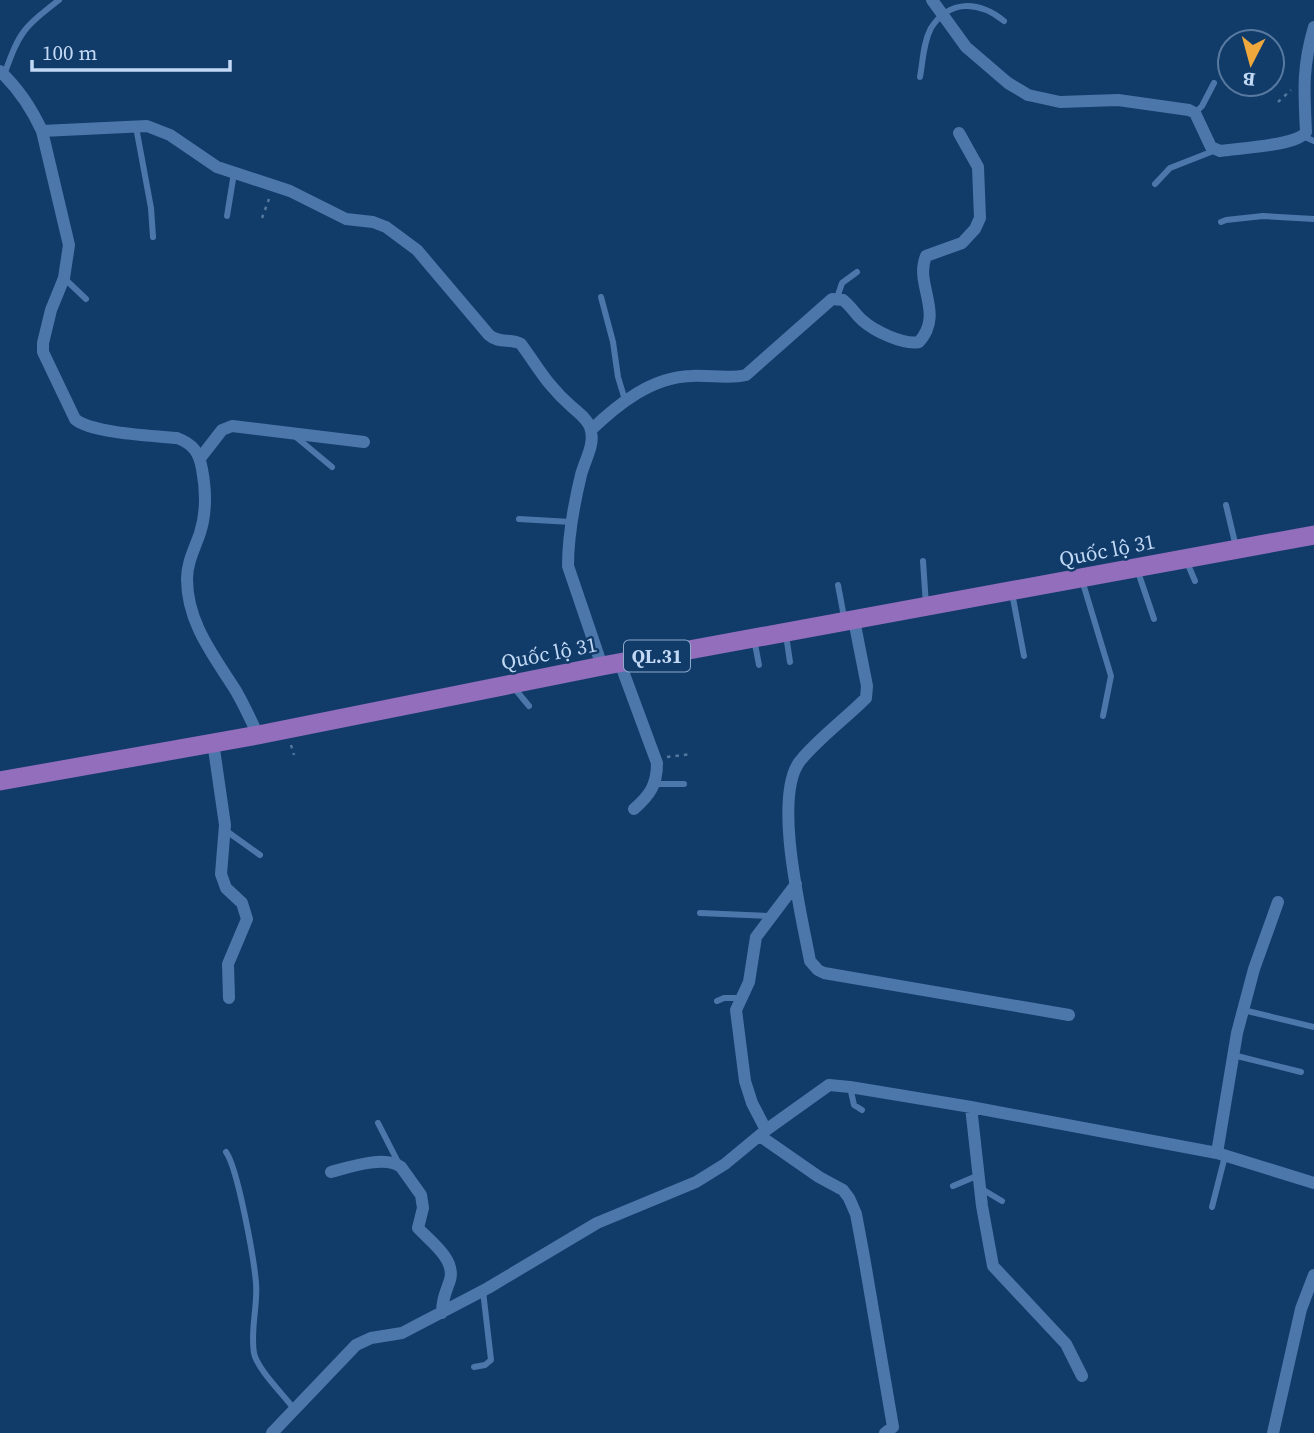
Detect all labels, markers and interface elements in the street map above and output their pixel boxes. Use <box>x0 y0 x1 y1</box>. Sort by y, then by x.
scale bar <box>32 28 229 72</box>
north arrow <box>1216 28 1286 98</box>
text: 100 m <box>42 38 97 67</box>
text: B <box>1242 66 1257 93</box>
street label: Quốc lộ 31 <box>1057 526 1157 574</box>
street label: Quốc lộ 31 <box>499 629 599 677</box>
road number: QL.31 <box>624 640 690 671</box>

